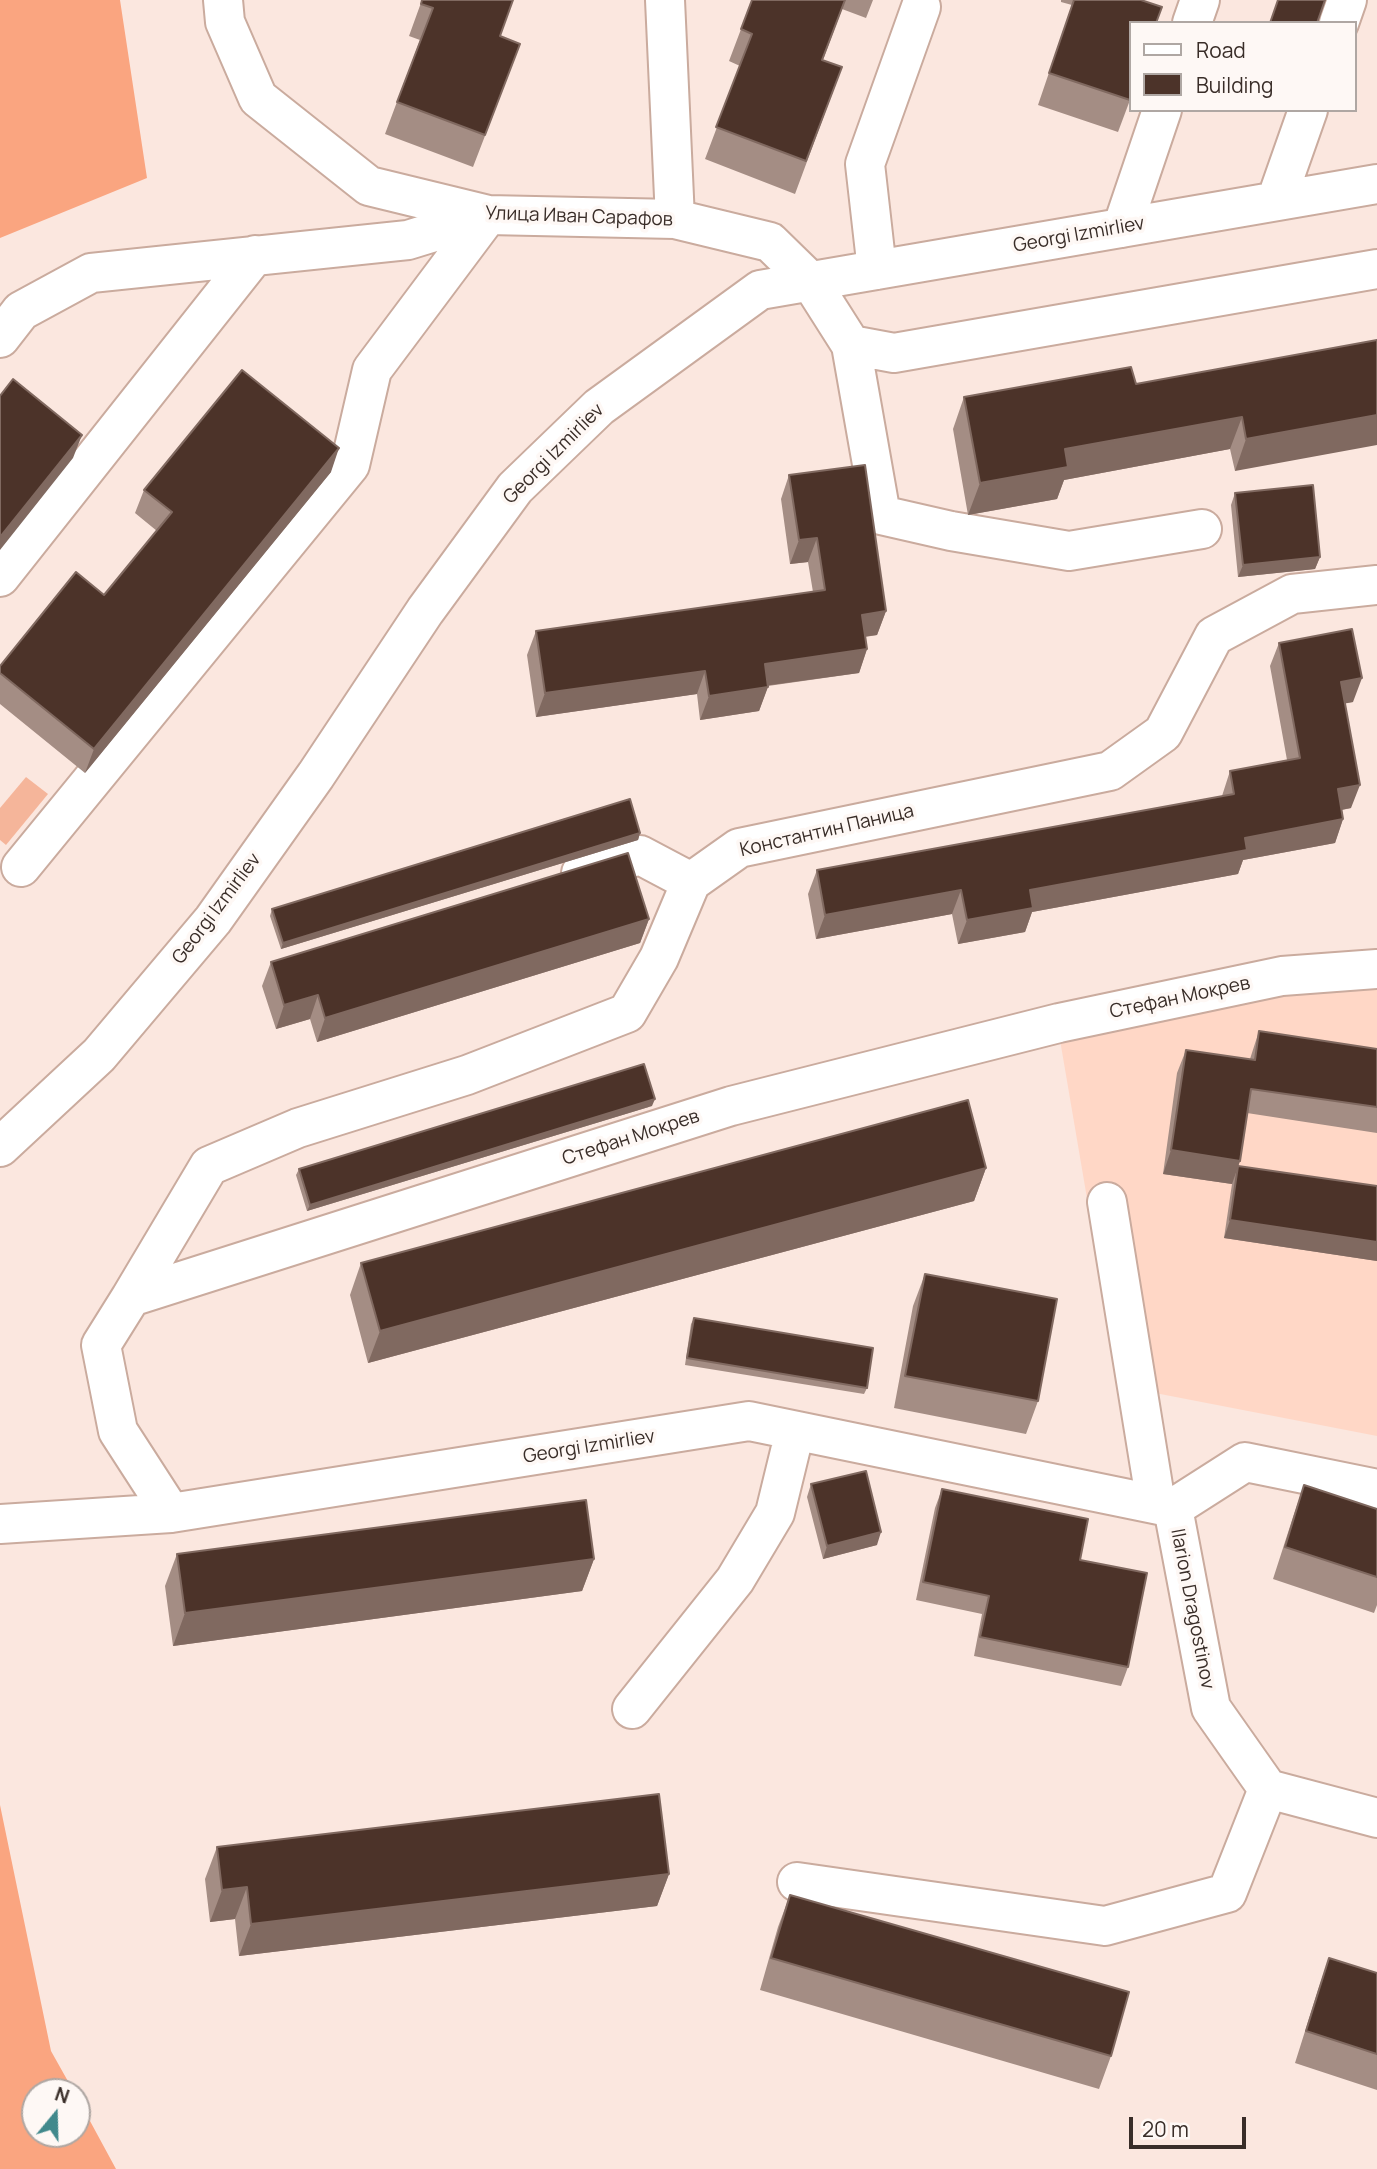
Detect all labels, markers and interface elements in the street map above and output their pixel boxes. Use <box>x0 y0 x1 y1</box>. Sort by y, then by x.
legend <box>1128 21 1356 112</box>
text: Road <box>1196 36 1246 64</box>
text: Building <box>1196 71 1273 99</box>
street label: Улица Иван Сарафов <box>485 202 673 232</box>
street label: Georgi Izmirliev <box>1012 212 1146 258</box>
street label: Georgi Izmirliev <box>499 399 609 509</box>
street label: Константин Паница <box>738 800 916 862</box>
street label: Georgi Izmirliev <box>168 849 266 969</box>
street label: Стефан Мокрев <box>1108 972 1252 1024</box>
street label: Стефан Мокрев <box>560 1105 702 1171</box>
street label: Georgi Izmirliev <box>522 1425 656 1469</box>
street label: Ilarion Dragostinov <box>1165 1527 1219 1691</box>
north arrow <box>21 2078 91 2148</box>
text: N <box>51 2081 73 2110</box>
scale bar <box>1132 2102 1249 2146</box>
text: 20 m <box>1142 2115 1189 2143</box>

